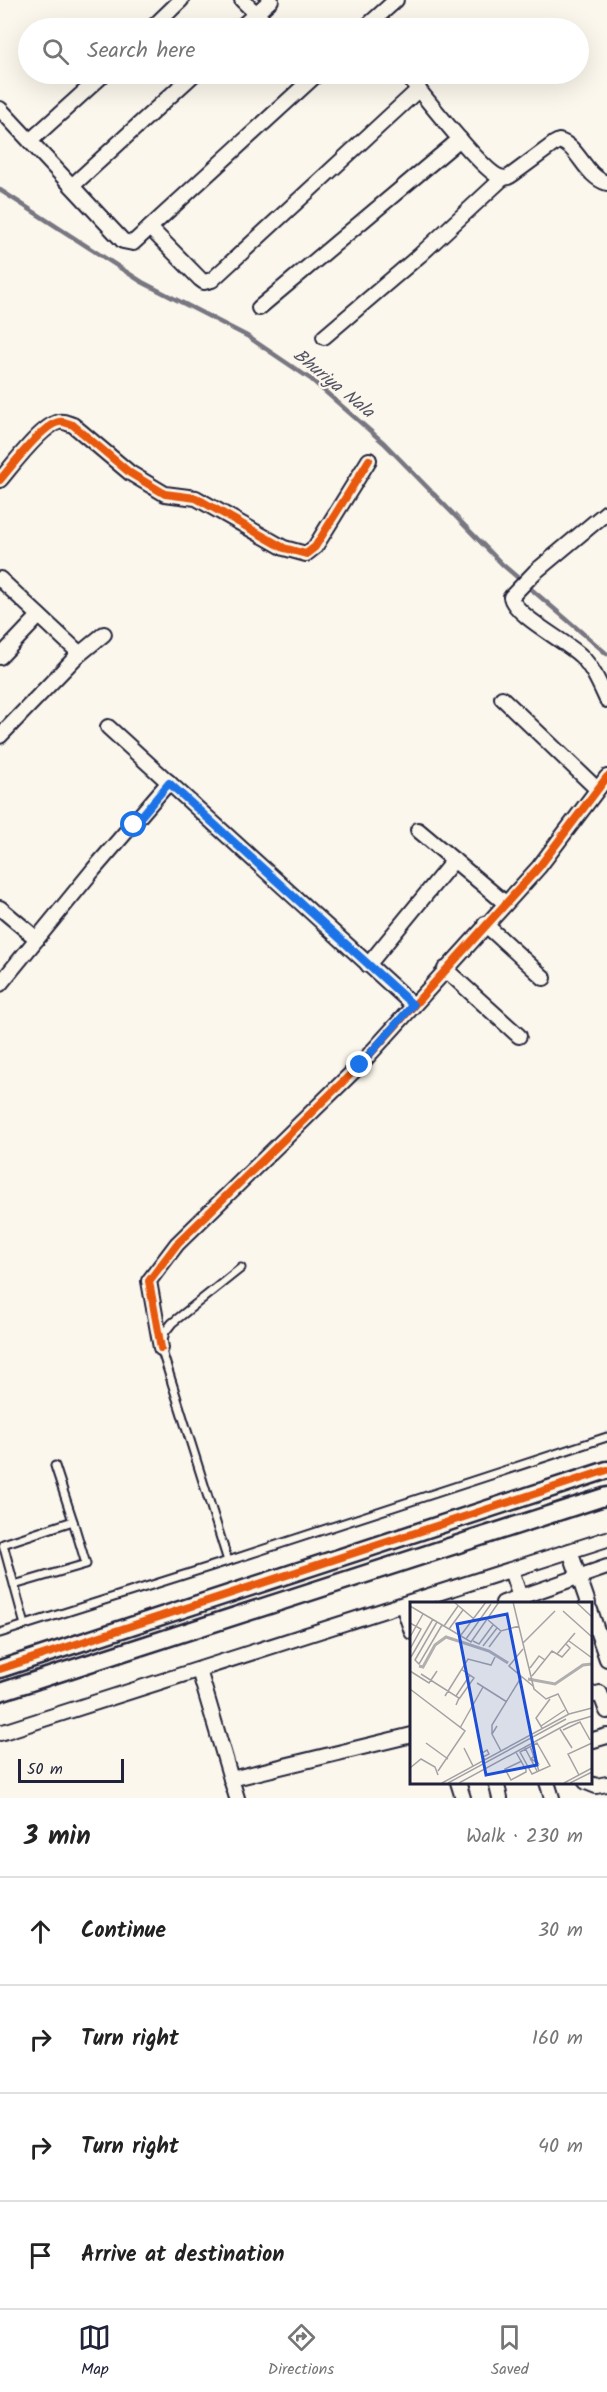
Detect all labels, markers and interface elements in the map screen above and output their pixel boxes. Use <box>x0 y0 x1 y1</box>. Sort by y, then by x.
search box <box>18 18 589 84</box>
text: Search here <box>87 34 195 69</box>
icon: search <box>39 35 72 68</box>
water label: Bhuriya Nala <box>286 342 381 427</box>
route start <box>120 811 146 837</box>
route end <box>346 1051 372 1077</box>
inset map <box>410 1602 592 1783</box>
scale bar <box>18 1756 124 1784</box>
text: 50 m <box>27 1757 63 1782</box>
text: 3 min <box>24 1816 91 1858</box>
text: Walk · 230 m <box>466 1821 583 1853</box>
text: Continue <box>81 1914 166 1949</box>
icon: ahead <box>24 1915 57 1948</box>
text: 30 m <box>538 1915 583 1947</box>
text: Turn right <box>81 2022 179 2057</box>
icon: right <box>24 2023 57 2056</box>
text: 160 m <box>532 2023 583 2055</box>
text: Turn right <box>81 2130 179 2165</box>
icon: right <box>24 2131 57 2164</box>
text: 40 m <box>538 2131 583 2163</box>
text: Arrive at destination <box>81 2238 284 2273</box>
icon: arrive <box>24 2239 57 2272</box>
tab: Map <box>78 2321 111 2382</box>
tab: Directions <box>268 2321 334 2382</box>
tab: Saved <box>491 2321 529 2382</box>

